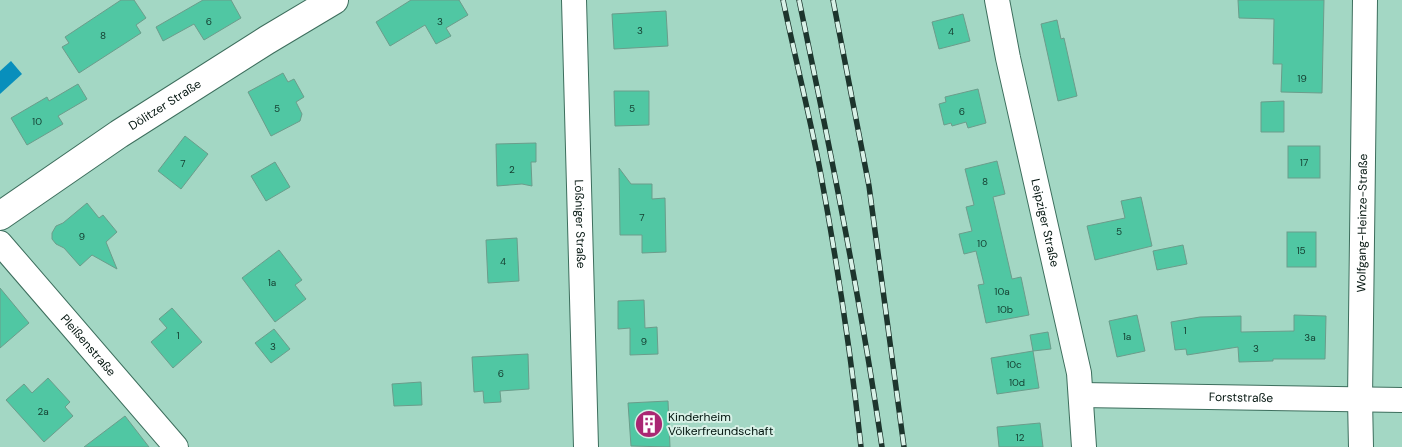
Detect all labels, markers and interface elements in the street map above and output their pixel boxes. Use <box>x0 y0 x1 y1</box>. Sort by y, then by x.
house number: 6 <box>206 15 212 28</box>
house number: 3 <box>437 15 443 28</box>
house number: 3 <box>637 24 643 37</box>
house number: 4 <box>948 25 954 38</box>
house number: 8 <box>100 29 106 42</box>
house number: 19 <box>1297 72 1307 85</box>
street label: Dölitzer Straße <box>126 76 204 134</box>
house number: 5 <box>274 102 280 115</box>
house number: 5 <box>629 102 635 115</box>
house number: 6 <box>959 105 965 118</box>
house number: 10 <box>32 115 42 128</box>
street label: Wolfgang-Heinze-Straße <box>1353 153 1371 292</box>
house number: 17 <box>1300 156 1308 169</box>
house number: 7 <box>180 157 186 170</box>
house number: 2 <box>509 163 515 176</box>
house number: 8 <box>982 175 988 188</box>
street label: Leipziger Straße <box>1027 177 1063 269</box>
street label: Lößniger Straße <box>571 179 589 269</box>
house number: 7 <box>639 211 645 224</box>
house number: 5 <box>1116 225 1122 238</box>
house number: 9 <box>79 230 85 243</box>
house number: 10 <box>977 237 987 250</box>
house number: 15 <box>1296 244 1306 257</box>
house number: 4 <box>500 255 506 268</box>
house number: 1a <box>268 276 276 289</box>
house number: 10a <box>994 285 1010 298</box>
house number: 10b <box>997 303 1013 316</box>
street label: Pleißenstraße <box>57 311 119 380</box>
house number: 1 <box>1183 324 1187 337</box>
house number: 1 <box>176 329 180 342</box>
house number: 1a <box>1123 330 1131 343</box>
house number: 3a <box>1304 331 1316 344</box>
house number: 9 <box>641 335 647 348</box>
house number: 3 <box>270 340 276 353</box>
house number: 3 <box>1253 342 1259 355</box>
house number: 10c <box>1006 358 1022 371</box>
house number: 6 <box>498 367 504 380</box>
house number: 10d <box>1009 376 1025 389</box>
street label: Forststraße <box>1209 389 1273 406</box>
house number: 2a <box>37 405 49 418</box>
building icon: Kinderheim Völkerfreundschaft <box>634 409 664 439</box>
place label: Kinderheim Völkerfreundschaft <box>668 409 774 439</box>
house number: 12 <box>1016 431 1025 444</box>

